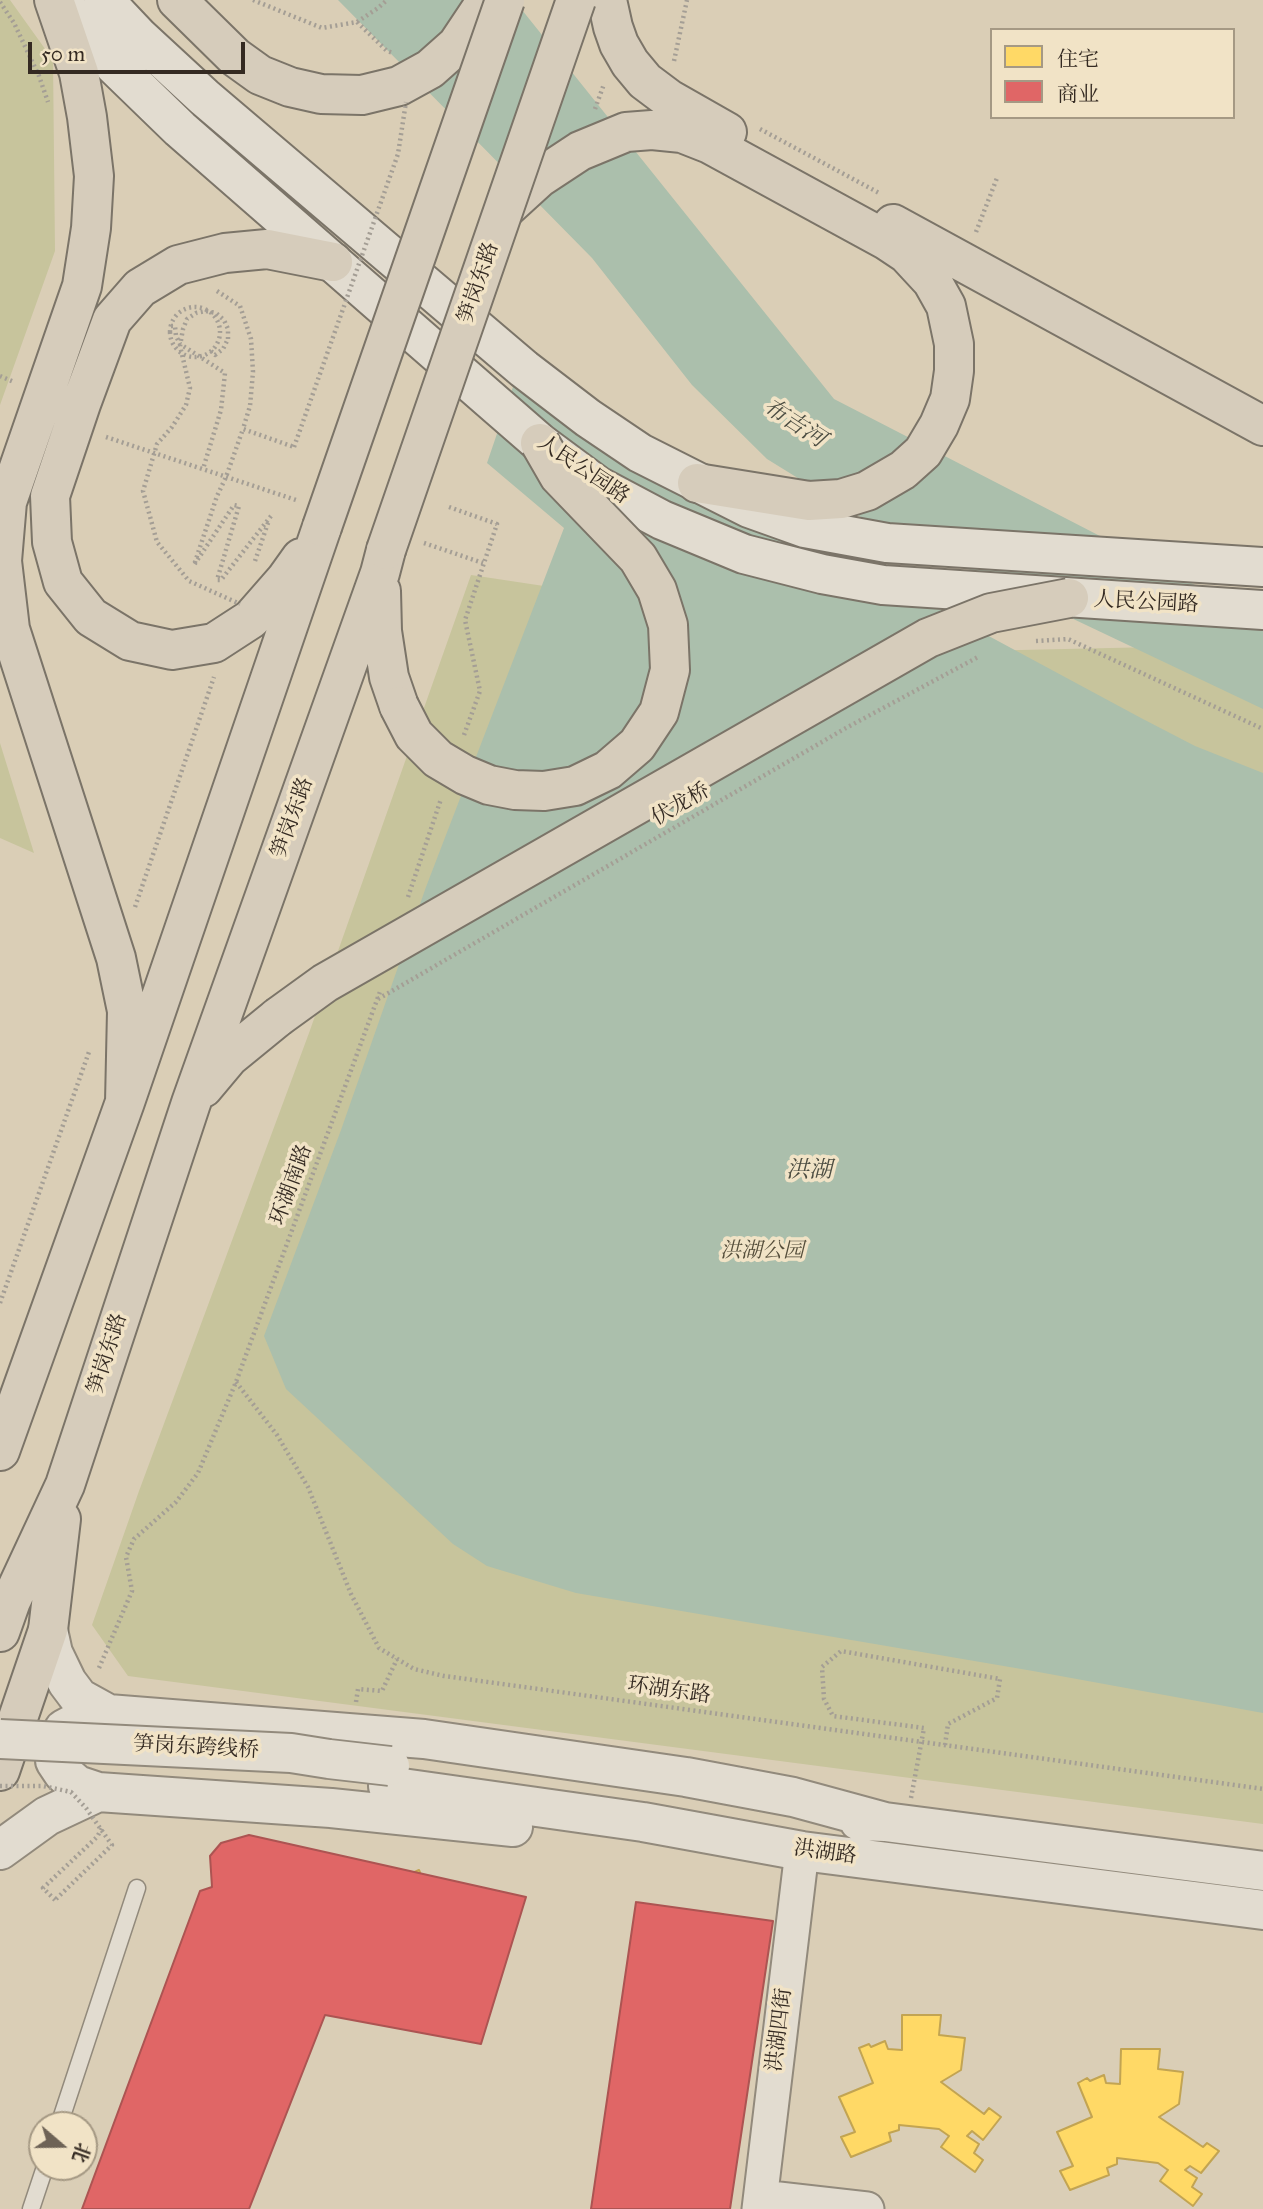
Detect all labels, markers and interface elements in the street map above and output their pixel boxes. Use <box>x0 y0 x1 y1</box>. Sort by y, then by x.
scale bar <box>32 28 248 72</box>
legend <box>990 28 1235 119</box>
text: 50 m <box>41 41 85 67</box>
text: 住宅 <box>1057 46 1099 72</box>
text: 商业 <box>1057 81 1099 107</box>
street label: 笋岗东路 <box>453 239 505 327</box>
water label: 布吉河 <box>758 394 830 454</box>
street label: 人民公园路 <box>532 430 634 510</box>
street label: 人民公园路 <box>1093 588 1199 618</box>
street label: 笋岗东路 <box>267 774 319 862</box>
street label: 伏龙桥 <box>647 778 715 832</box>
street label: 环湖南路 <box>266 1141 318 1229</box>
water label: 洪湖 <box>786 1157 832 1185</box>
park label: 洪湖公园 <box>720 1239 804 1265</box>
street label: 笋岗东路 <box>83 1310 133 1398</box>
street label: 环湖东路 <box>626 1673 712 1709</box>
street label: 笋岗东跨线桥 <box>132 1732 260 1764</box>
street label: 洪湖路 <box>792 1836 858 1870</box>
street label: 洪湖四街 <box>762 1987 798 2073</box>
north arrow <box>28 2111 98 2181</box>
text: 北 <box>67 2140 95 2166</box>

